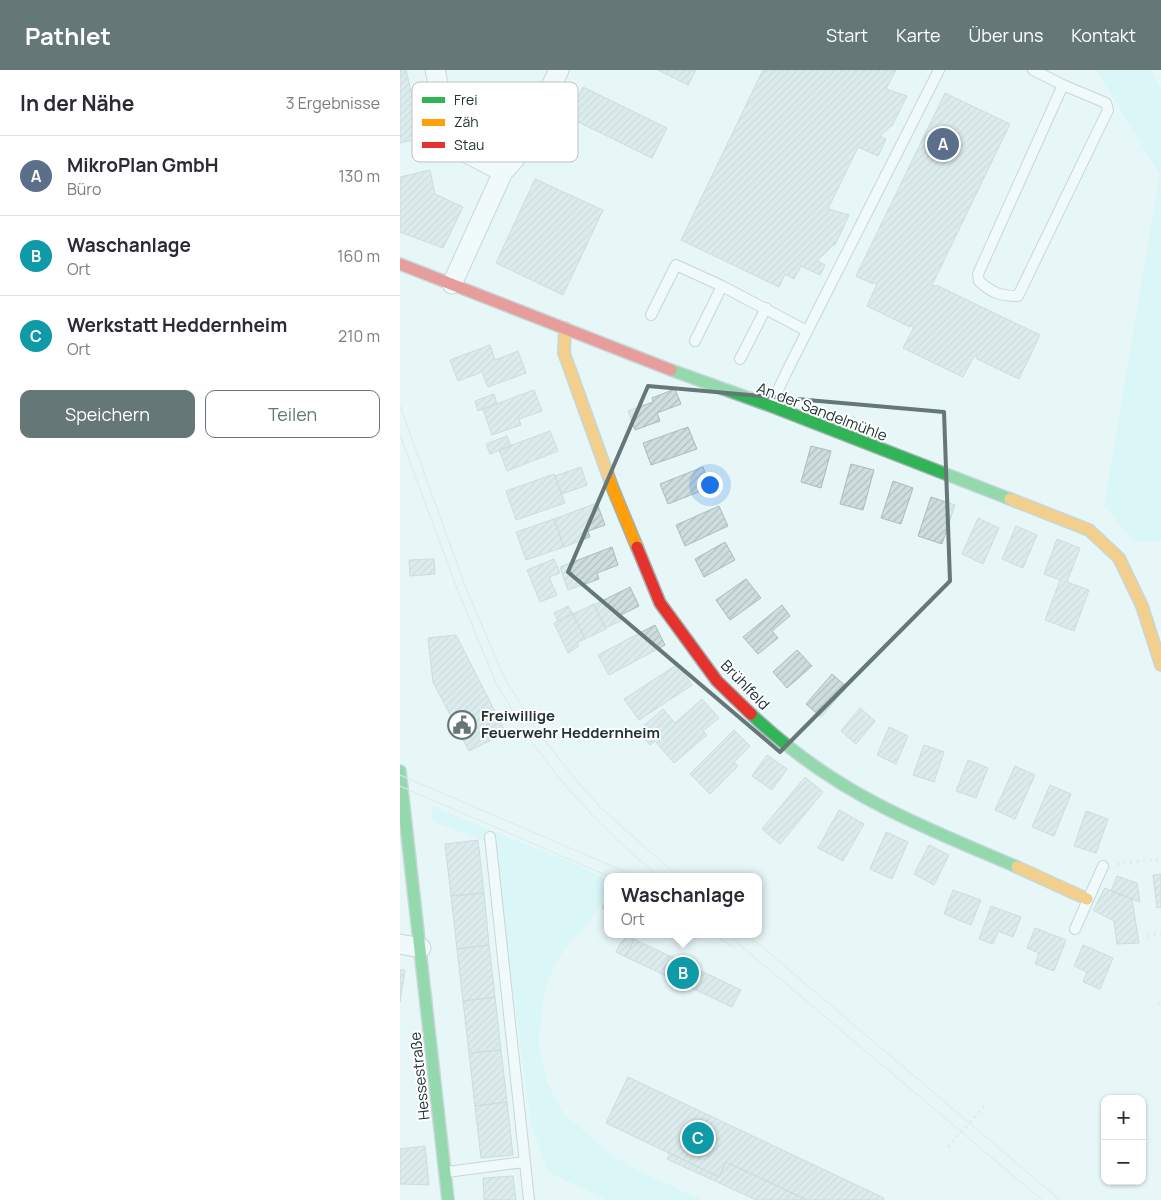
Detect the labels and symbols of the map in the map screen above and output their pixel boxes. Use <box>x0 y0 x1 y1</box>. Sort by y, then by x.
legend <box>412 82 578 162</box>
text: Frei <box>454 90 477 109</box>
text: Zäh <box>454 112 479 131</box>
pin: A <box>927 125 959 163</box>
text: Stau <box>454 135 484 154</box>
street label: An der Sandelmühle <box>754 377 891 446</box>
your location <box>697 472 723 498</box>
street label: Brühlfeld <box>716 655 774 714</box>
place label: Freiwillige Feuerwehr Heddernheim <box>481 705 660 743</box>
public building icon: Freiwillige Feuerwehr Heddernheim <box>447 710 477 740</box>
pin: B <box>667 954 699 992</box>
street label: Hessestraße <box>404 1031 435 1121</box>
pin: C <box>682 1119 714 1157</box>

